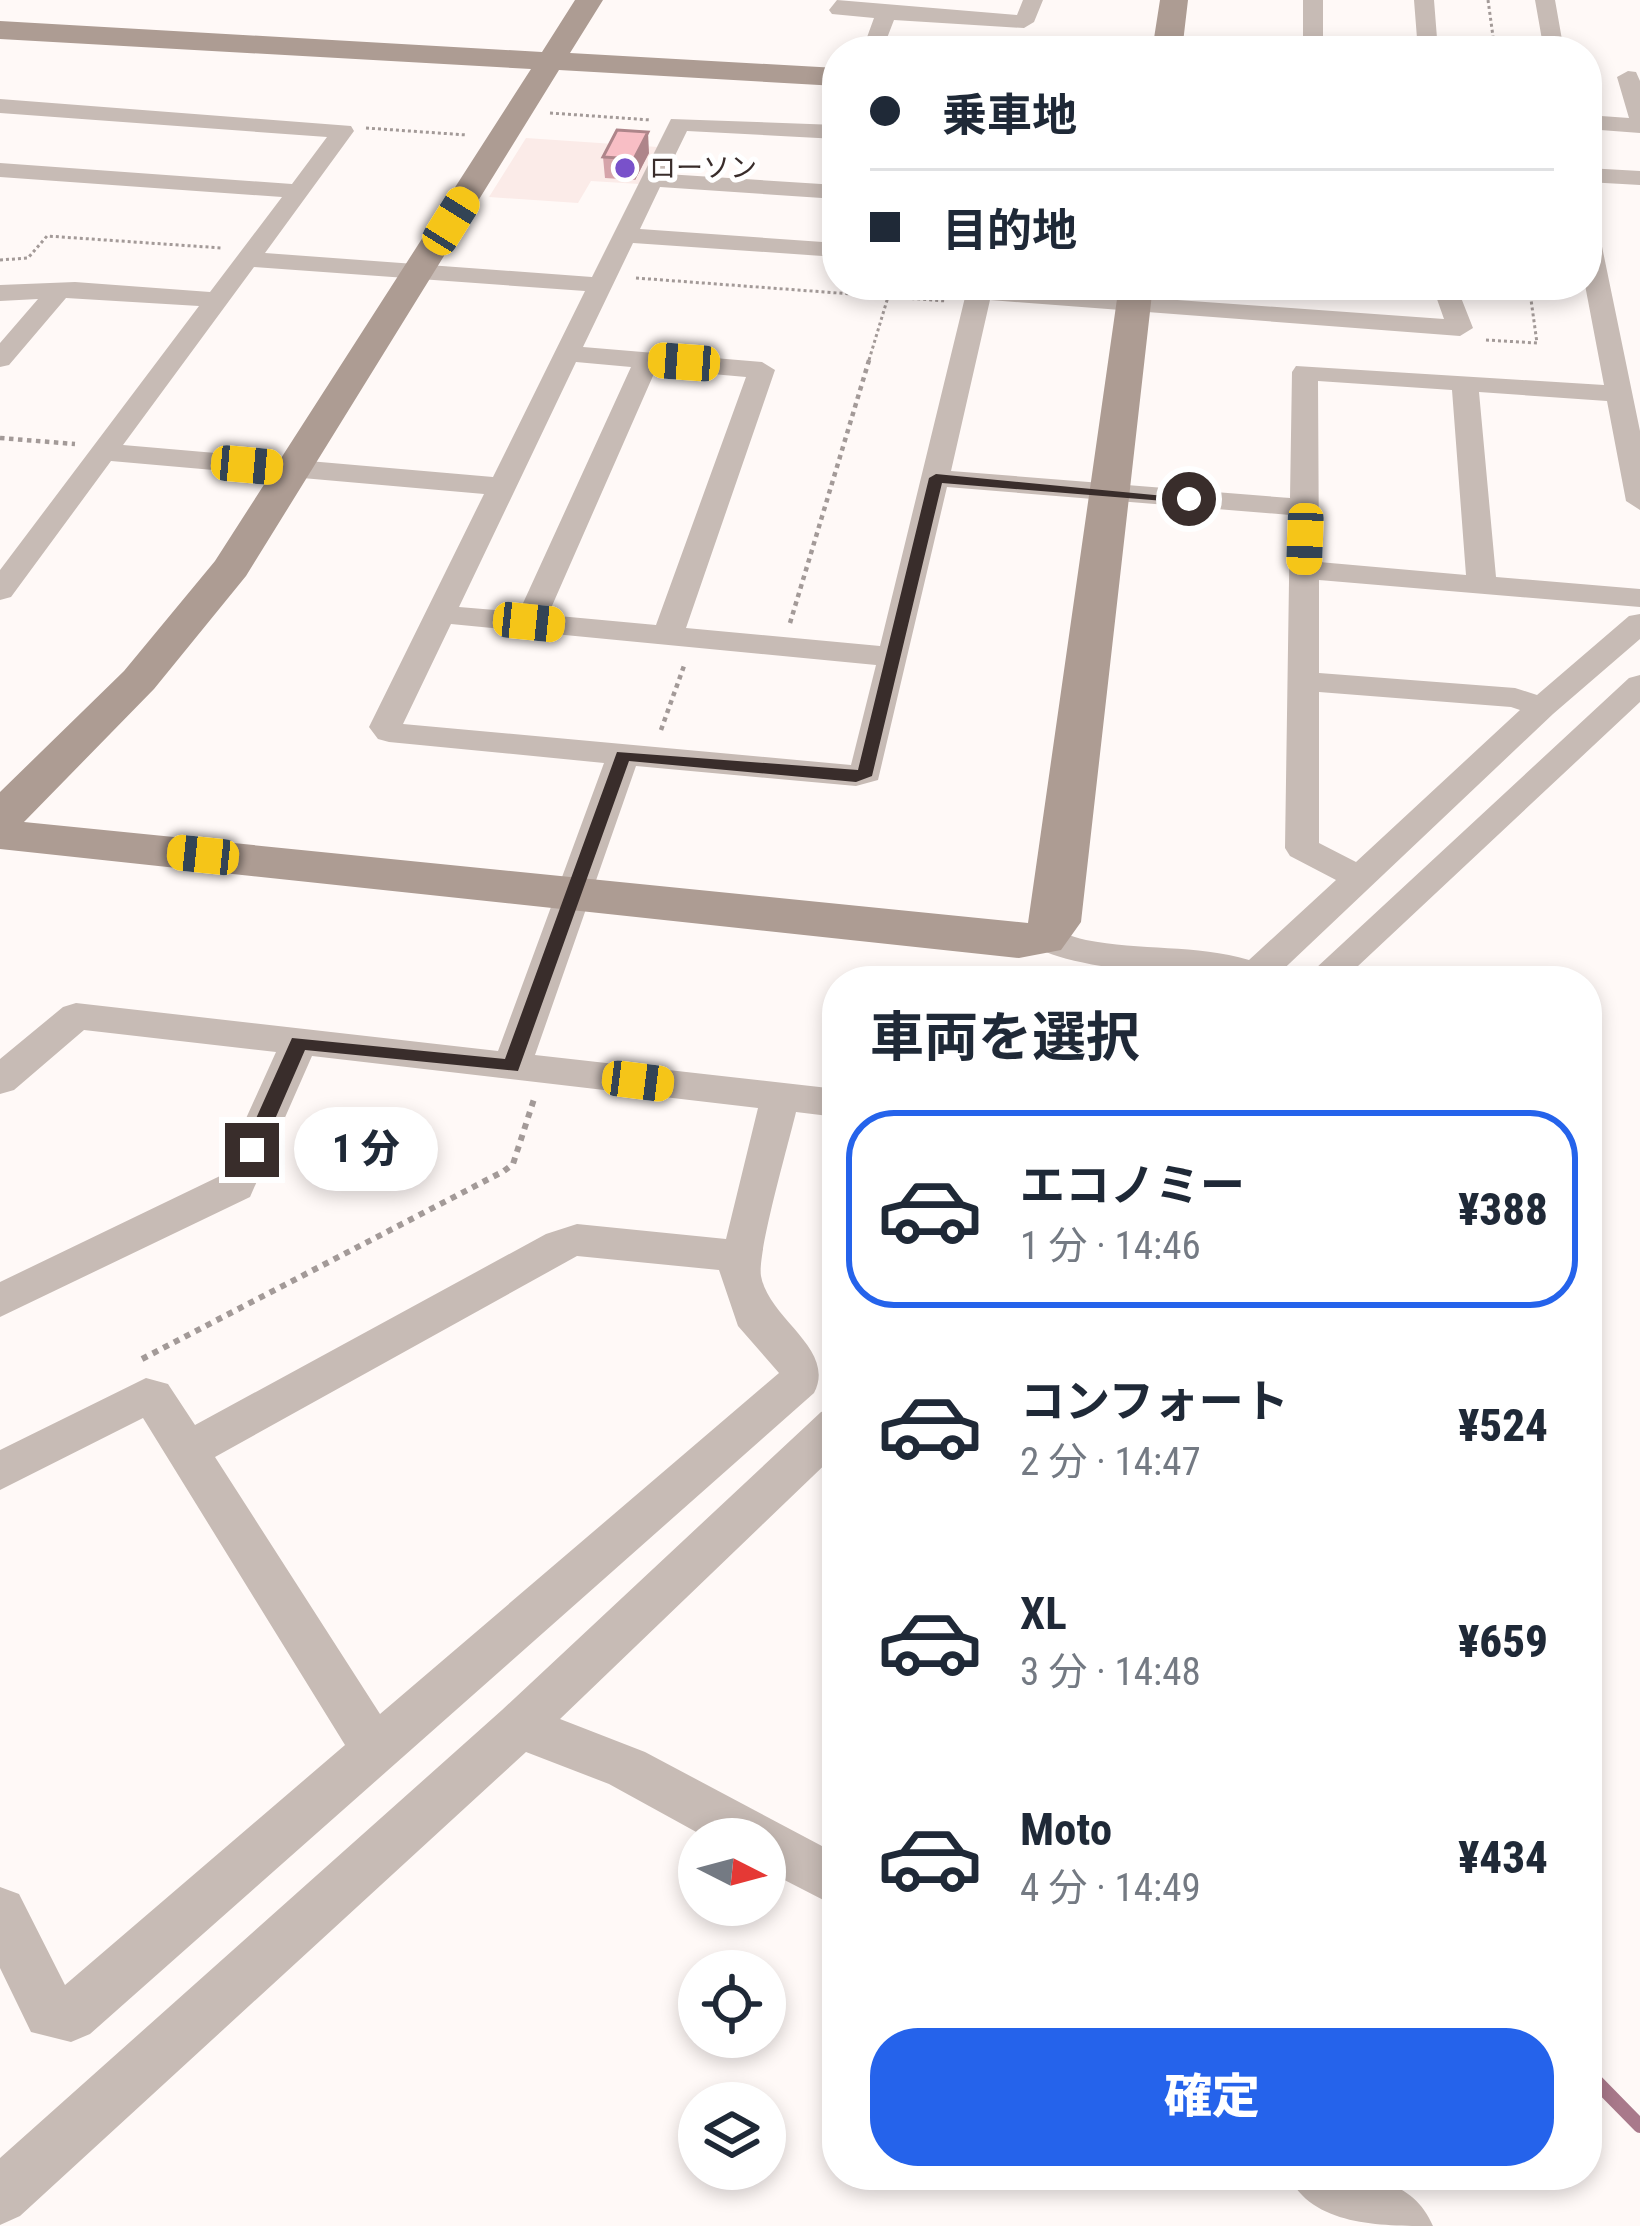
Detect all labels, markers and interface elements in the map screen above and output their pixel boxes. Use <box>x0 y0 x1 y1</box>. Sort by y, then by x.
text: 乗車地 <box>942 89 1077 142</box>
place label: ローソン <box>649 152 757 184</box>
marker: ローソン <box>612 155 638 181</box>
car <box>417 181 485 261</box>
text: 目的地 <box>942 204 1077 257</box>
car <box>647 342 721 382</box>
car <box>210 444 284 486</box>
route start <box>1162 472 1216 526</box>
car <box>1286 502 1324 576</box>
car <box>491 600 567 644</box>
car <box>165 833 241 877</box>
text: 車両を選択 <box>870 1006 1140 1069</box>
car <box>600 1059 676 1103</box>
callout: 1 分 <box>294 1108 438 1192</box>
route end <box>225 1123 279 1177</box>
text: 1 分 <box>332 1126 400 1172</box>
icon: car <box>876 1155 984 1263</box>
text: エコノミー <box>1020 1159 1245 1212</box>
text: ¥388 <box>1458 1183 1548 1236</box>
text: 1 分 · 14:46 <box>1020 1223 1201 1269</box>
icon: car <box>876 1371 984 1479</box>
text: コンフォート <box>1020 1375 1289 1428</box>
text: ¥524 <box>1458 1399 1548 1452</box>
text: 2 分 · 14:47 <box>1020 1439 1201 1485</box>
icon: car <box>876 1587 984 1695</box>
text: XL <box>1020 1587 1067 1640</box>
text: ¥659 <box>1458 1615 1548 1668</box>
text: 3 分 · 14:48 <box>1020 1649 1201 1695</box>
icon: car <box>876 1803 984 1911</box>
text: Moto <box>1020 1803 1112 1856</box>
north arrow <box>678 1818 786 1926</box>
map controls <box>678 1818 786 2190</box>
text: ¥434 <box>1458 1831 1548 1884</box>
text: 4 分 · 14:49 <box>1020 1865 1201 1911</box>
button: locate <box>678 1950 786 2058</box>
button: 確定 <box>870 2028 1554 2166</box>
button: layers <box>678 2082 786 2190</box>

